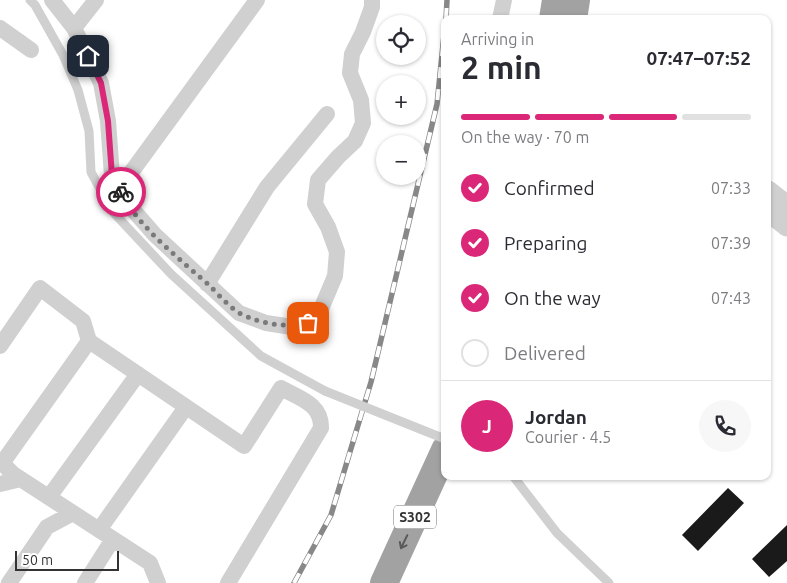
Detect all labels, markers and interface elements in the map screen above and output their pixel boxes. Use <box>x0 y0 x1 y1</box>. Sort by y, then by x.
map controls <box>376 15 426 185</box>
button: locate <box>376 15 426 65</box>
text: Arriving in <box>461 30 534 48</box>
pin <box>67 35 109 77</box>
icon: home <box>74 42 102 70</box>
text: 07:47–07:52 <box>646 47 751 69</box>
text: 2 min <box>461 49 542 85</box>
button: + <box>376 75 426 125</box>
text: On the way · 70 m <box>461 128 589 146</box>
button: − <box>376 135 426 185</box>
courier <box>96 167 146 217</box>
icon: check <box>461 174 489 202</box>
text: Confirmed <box>504 177 595 199</box>
icon: bike <box>107 178 135 206</box>
text: 07:33 <box>711 179 751 197</box>
icon: check <box>461 229 489 257</box>
text: Preparing <box>504 232 588 254</box>
text: 07:39 <box>711 234 751 252</box>
icon: check <box>461 284 489 312</box>
text: On the way <box>504 287 601 309</box>
text: 07:43 <box>711 289 751 307</box>
pin <box>287 302 329 344</box>
icon: bag <box>294 309 322 337</box>
text: Delivered <box>504 342 586 364</box>
button: phone <box>699 400 751 452</box>
text: Jordan <box>525 406 587 428</box>
text: J <box>482 415 492 437</box>
text: Courier · 4.5 <box>525 428 611 446</box>
road number: S302 <box>394 506 436 528</box>
one-way arrow <box>398 534 408 549</box>
scale bar <box>15 548 119 571</box>
text: 50 m <box>22 552 53 568</box>

